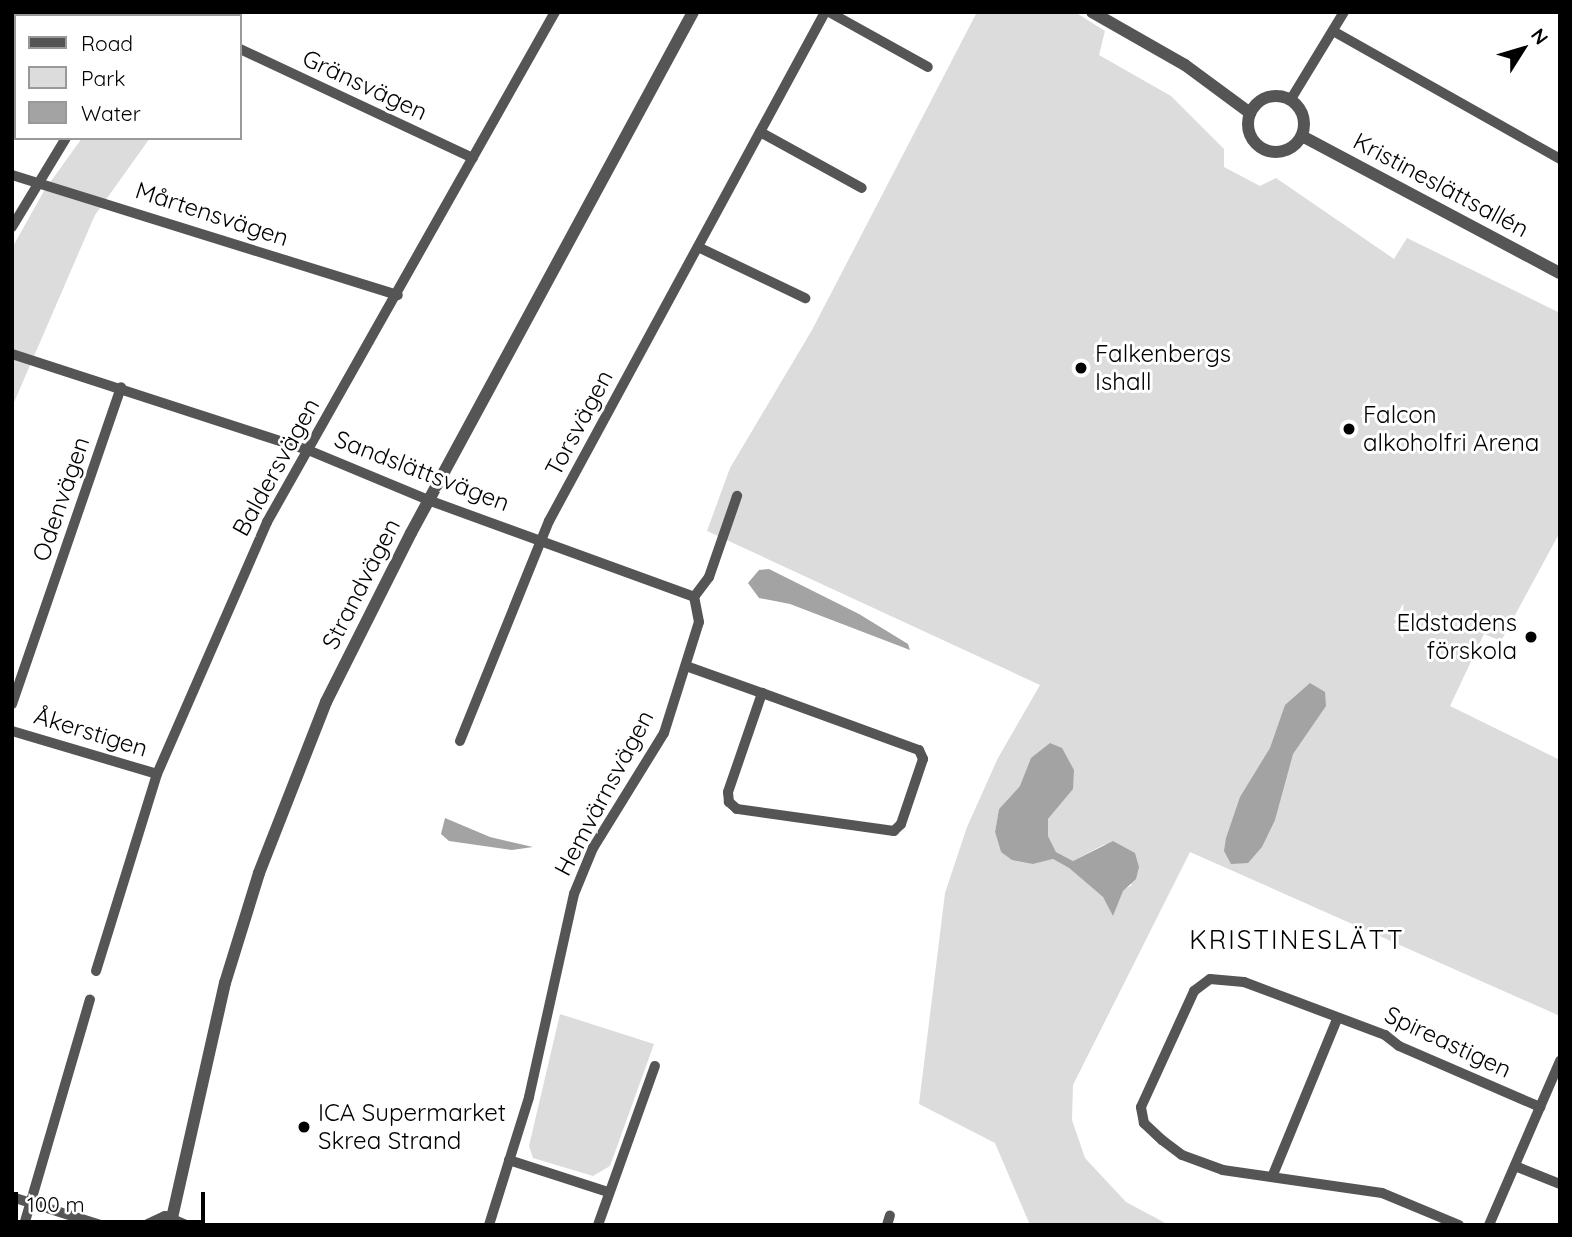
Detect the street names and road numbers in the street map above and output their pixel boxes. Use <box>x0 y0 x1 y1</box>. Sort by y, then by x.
street label: Gränsvägen <box>298 44 432 126</box>
street label: Kristineslättsallén <box>1348 127 1534 243</box>
street label: Mårtensvägen <box>132 176 292 252</box>
street label: Torsvägen <box>539 365 619 481</box>
street label: Baldersvägen <box>226 393 326 541</box>
street label: Sandslättsvägen <box>331 424 513 518</box>
street label: Odenvägen <box>26 433 96 565</box>
street label: Strandvägen <box>316 514 406 654</box>
street label: Åkerstigen <box>31 701 151 763</box>
street label: Hemvärnsvägen <box>548 705 660 881</box>
street label: Spireastigen <box>1380 1000 1516 1084</box>

